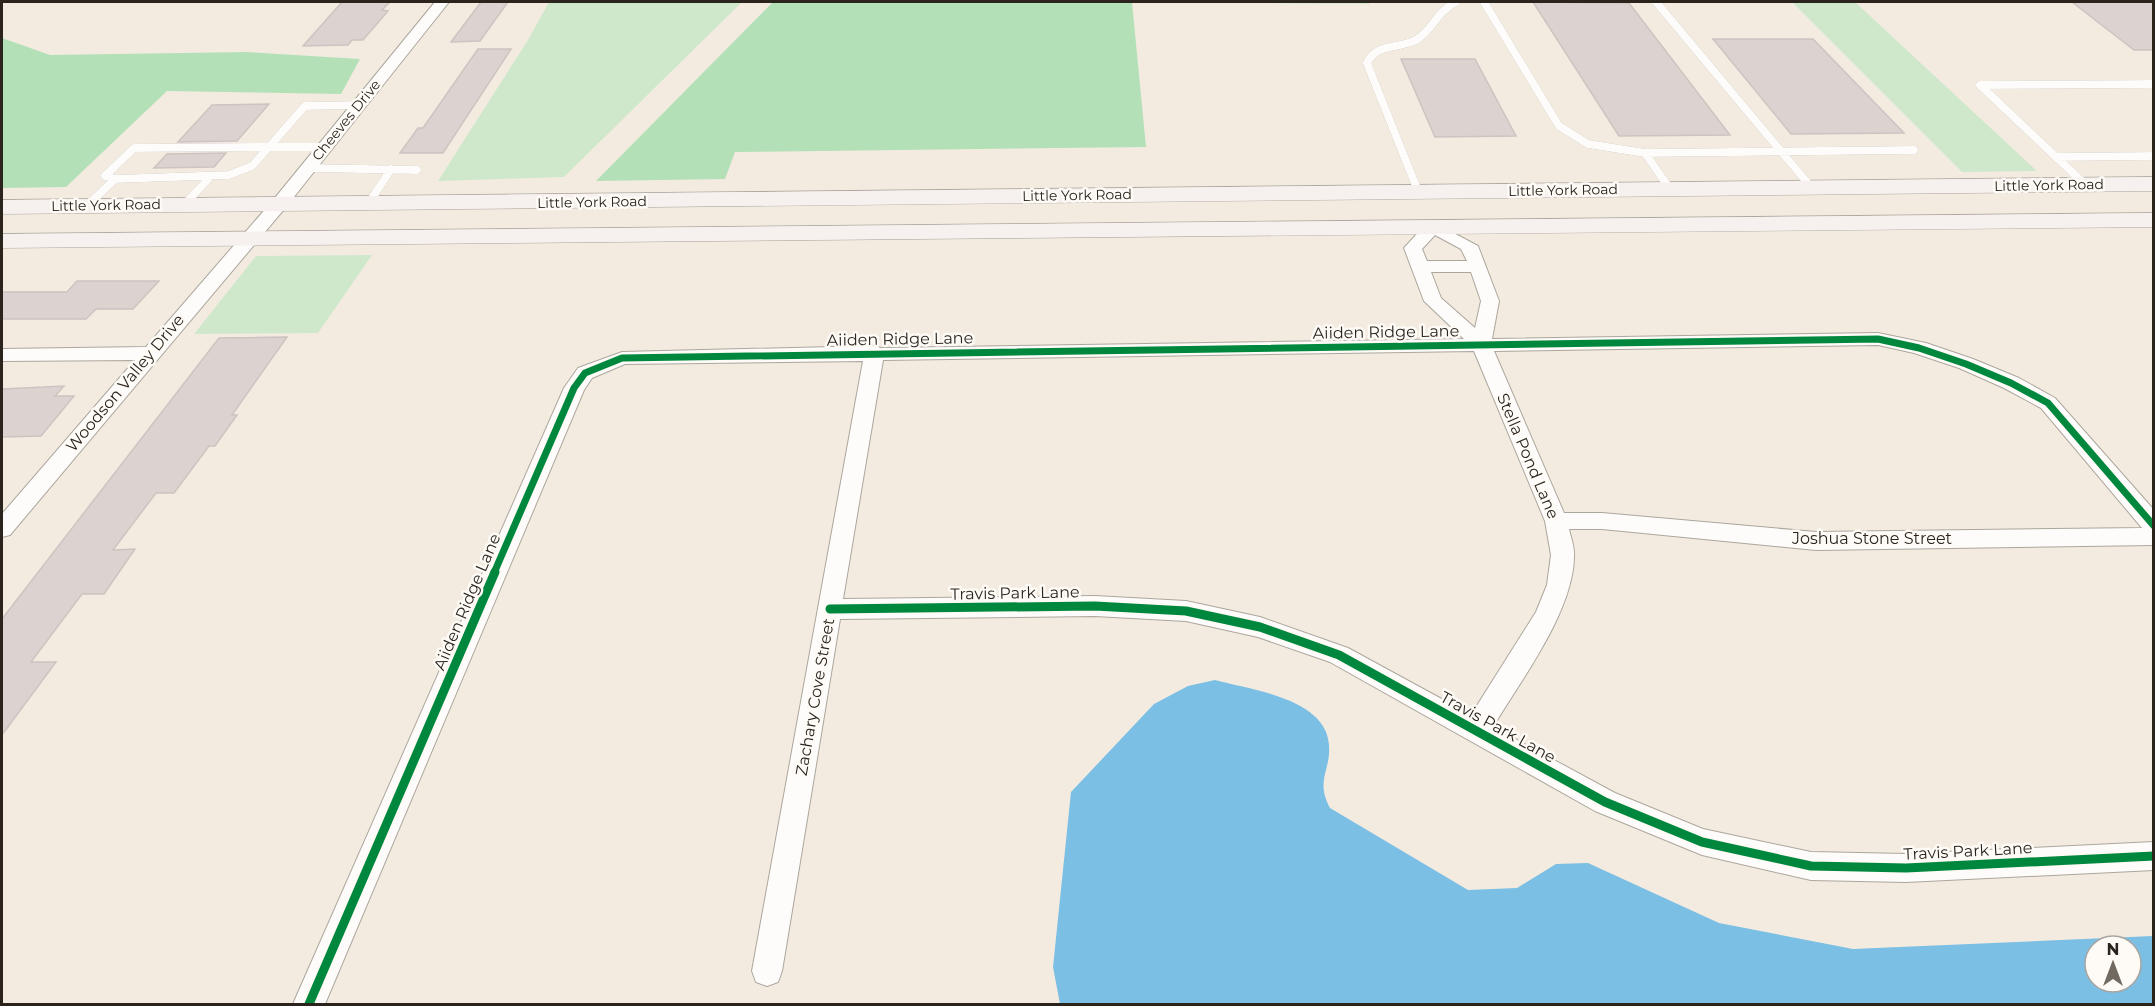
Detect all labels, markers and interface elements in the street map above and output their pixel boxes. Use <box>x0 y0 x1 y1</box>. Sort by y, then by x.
street label: Cheeves Drive <box>308 76 384 164</box>
street label: Little York Road <box>1994 175 2104 195</box>
street label: Little York Road <box>1508 180 1618 200</box>
street label: Little York Road <box>1022 185 1132 205</box>
street label: Little York Road <box>537 192 647 212</box>
street label: Little York Road <box>51 195 161 215</box>
street label: Woodson Valley Drive <box>62 311 188 455</box>
street label: Aiiden Ridge Lane <box>1313 321 1459 343</box>
street label: Aiiden Ridge Lane <box>827 328 973 350</box>
street label: Stella Pond Lane <box>1493 390 1563 522</box>
street label: Joshua Stone Street <box>1791 529 1953 548</box>
street label: Aiiden Ridge Lane <box>430 531 504 673</box>
street label: Travis Park Lane <box>950 582 1080 604</box>
street label: Zachary Cove Street <box>792 616 838 777</box>
street label: Travis Park Lane <box>1437 687 1559 767</box>
street label: Travis Park Lane <box>1903 838 2033 864</box>
north arrow <box>2083 934 2143 994</box>
text: N <box>2107 940 2119 959</box>

